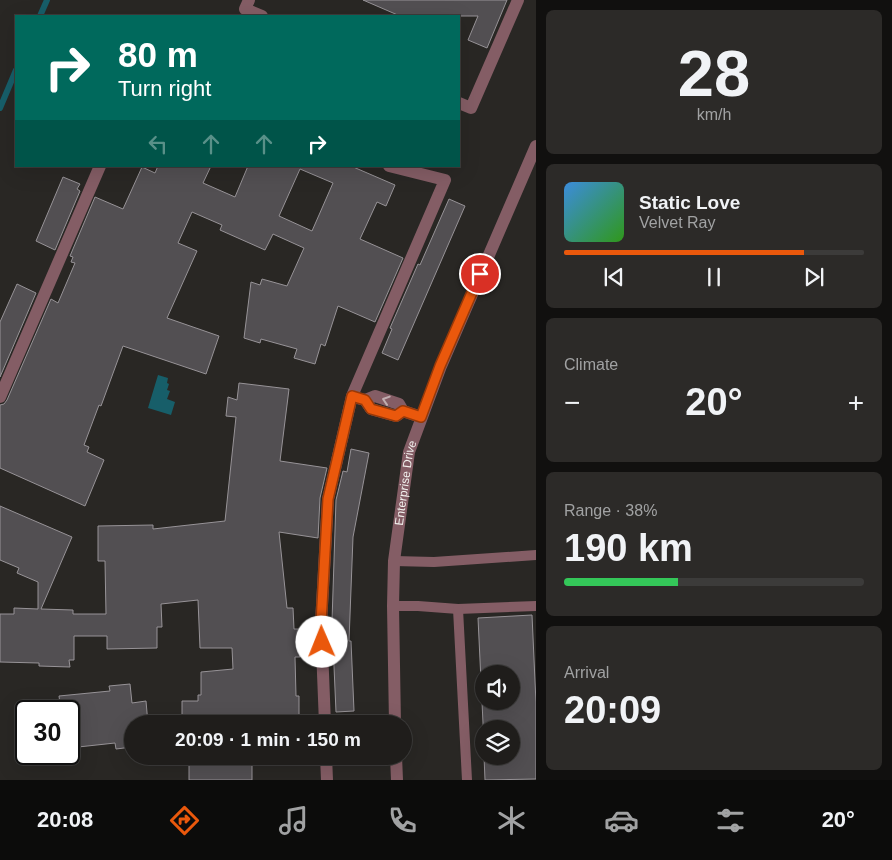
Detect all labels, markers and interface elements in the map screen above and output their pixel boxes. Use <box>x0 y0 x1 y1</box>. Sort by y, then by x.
icon: right <box>35 35 100 100</box>
text: 80 m <box>118 35 198 74</box>
text: 28 <box>678 37 750 110</box>
text: Turn right <box>118 76 211 101</box>
text: km/h <box>697 106 731 123</box>
icon: left <box>144 130 172 158</box>
icon: ahead <box>197 130 225 158</box>
icon: ahead <box>250 130 278 158</box>
icon: right <box>303 130 331 158</box>
text: Static Love <box>639 192 740 213</box>
text: Velvet Ray <box>639 214 715 231</box>
pin <box>459 253 501 295</box>
icon: arrive <box>466 260 494 288</box>
icon: previous <box>600 263 628 291</box>
icon: pause <box>700 263 728 291</box>
icon: next <box>800 263 828 291</box>
text: Climate <box>564 356 618 373</box>
text: 20° <box>685 381 743 423</box>
text: − <box>564 387 580 418</box>
text: + <box>848 387 864 418</box>
one-way arrow <box>382 396 390 406</box>
street label: Enterprise Drive <box>392 438 420 526</box>
text: Range · 38% <box>564 502 657 519</box>
text: 190 km <box>564 527 693 569</box>
position arrow <box>295 615 347 667</box>
text: Arrival <box>564 664 609 681</box>
map controls <box>475 665 520 765</box>
button: sound <box>475 665 520 710</box>
text: 20:09 <box>564 689 661 731</box>
speed limit sign: 30 <box>15 700 80 765</box>
button: layers <box>475 720 520 765</box>
text: 20:09 · 1 min · 150 m <box>175 729 361 750</box>
icon: directions <box>167 803 202 838</box>
icon: music <box>276 803 311 838</box>
icon: phone <box>385 803 420 838</box>
icon: climate <box>494 803 529 838</box>
icon: car <box>604 803 639 838</box>
icon: filters <box>713 803 748 838</box>
text: 20:08 <box>37 807 93 832</box>
text: 20° <box>822 807 855 832</box>

